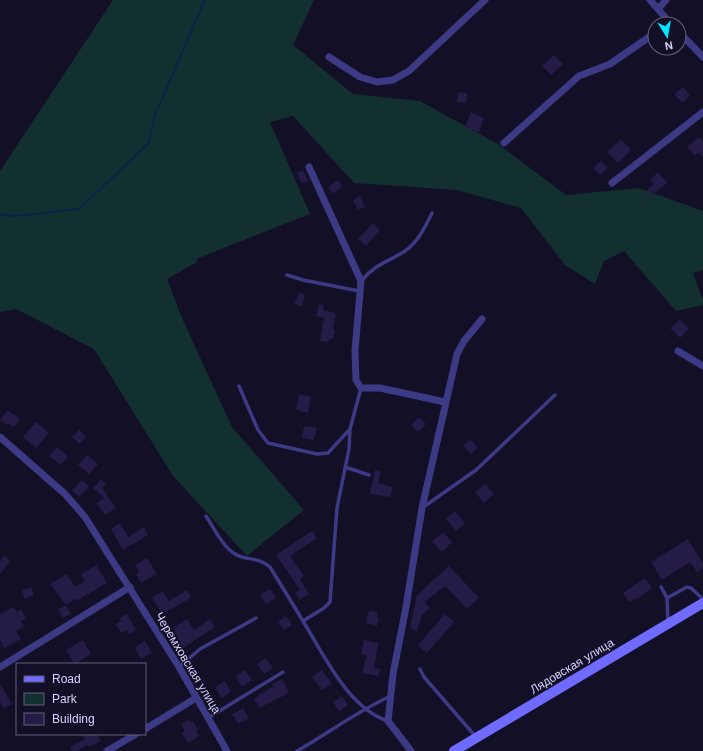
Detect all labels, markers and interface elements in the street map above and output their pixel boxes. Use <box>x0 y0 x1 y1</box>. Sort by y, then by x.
north arrow <box>647 16 687 56</box>
text: N <box>664 39 674 52</box>
street label: Черемховская улица <box>152 610 224 717</box>
street label: Лядовская улица <box>528 635 617 697</box>
legend <box>16 663 146 735</box>
text: Road <box>52 672 81 686</box>
text: Park <box>52 692 78 706</box>
text: Building <box>52 712 95 726</box>

